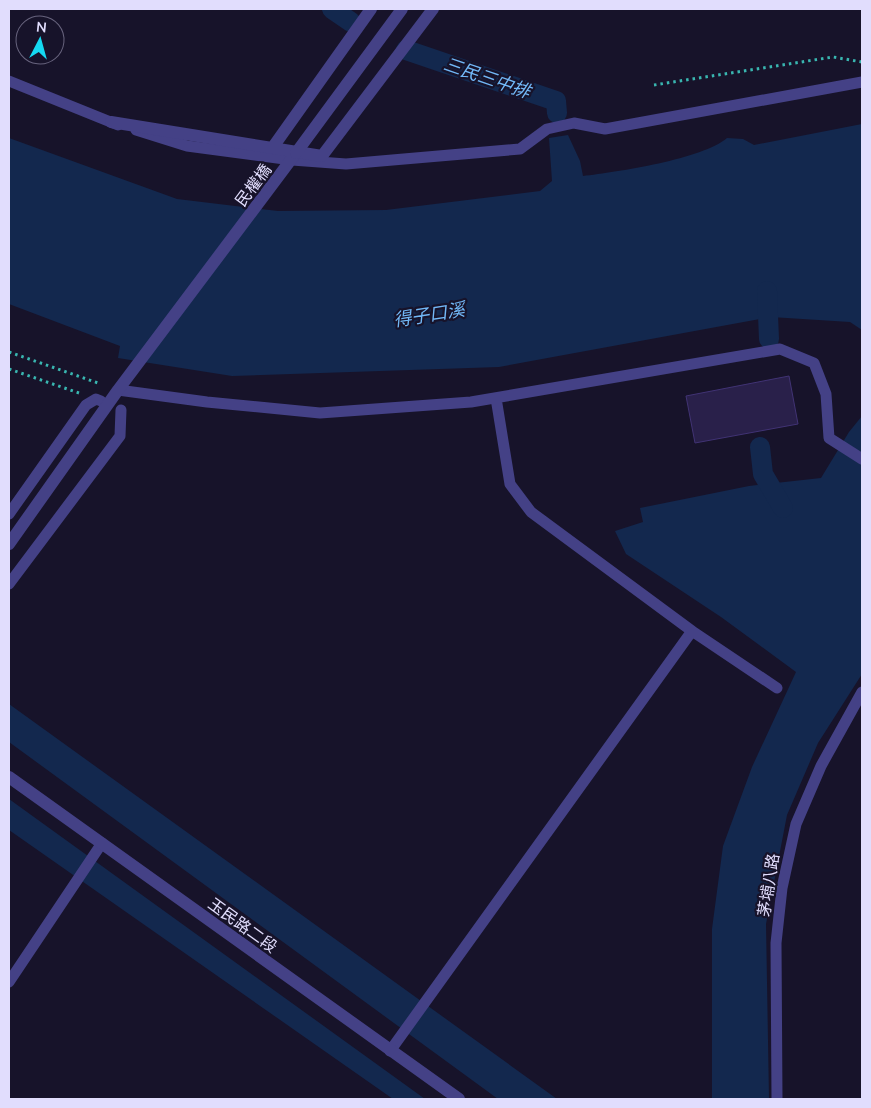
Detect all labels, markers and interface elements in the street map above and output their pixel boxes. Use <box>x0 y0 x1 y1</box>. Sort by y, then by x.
north arrow <box>15 15 65 65</box>
text: N <box>35 18 48 38</box>
water label: 三民三中排 <box>441 52 535 105</box>
street label: 民權橋 <box>231 160 277 211</box>
water label: 得子口溪 <box>392 297 469 332</box>
street label: 茅埔八路 <box>753 852 785 918</box>
street label: 玉民路二段 <box>204 893 281 958</box>

